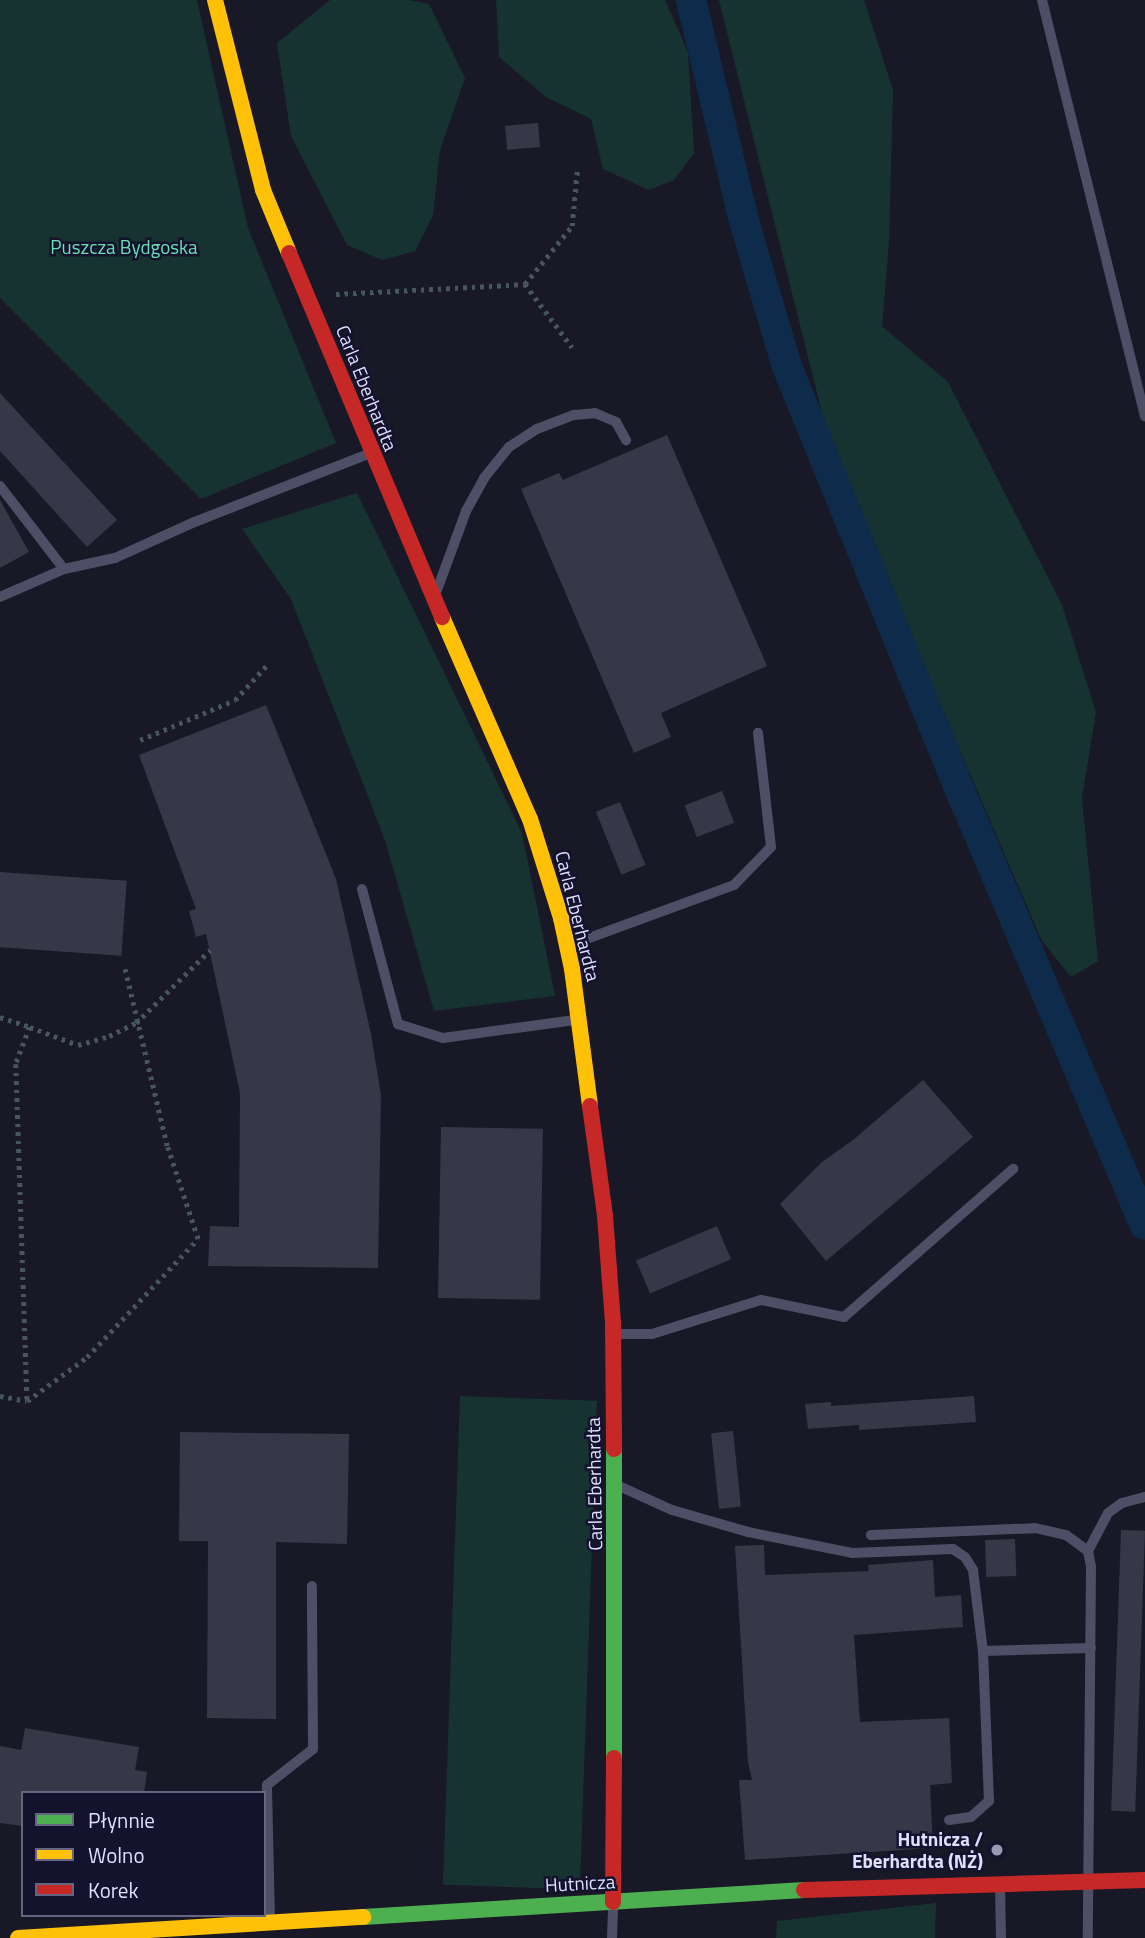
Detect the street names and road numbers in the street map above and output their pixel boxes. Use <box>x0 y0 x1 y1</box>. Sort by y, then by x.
street label: Carla Eberhardta <box>331 322 403 454</box>
street label: Carla Eberhardta <box>551 848 605 984</box>
street label: Carla Eberhardta <box>581 1417 607 1551</box>
street label: Hutnicza <box>544 1870 616 1896</box>

